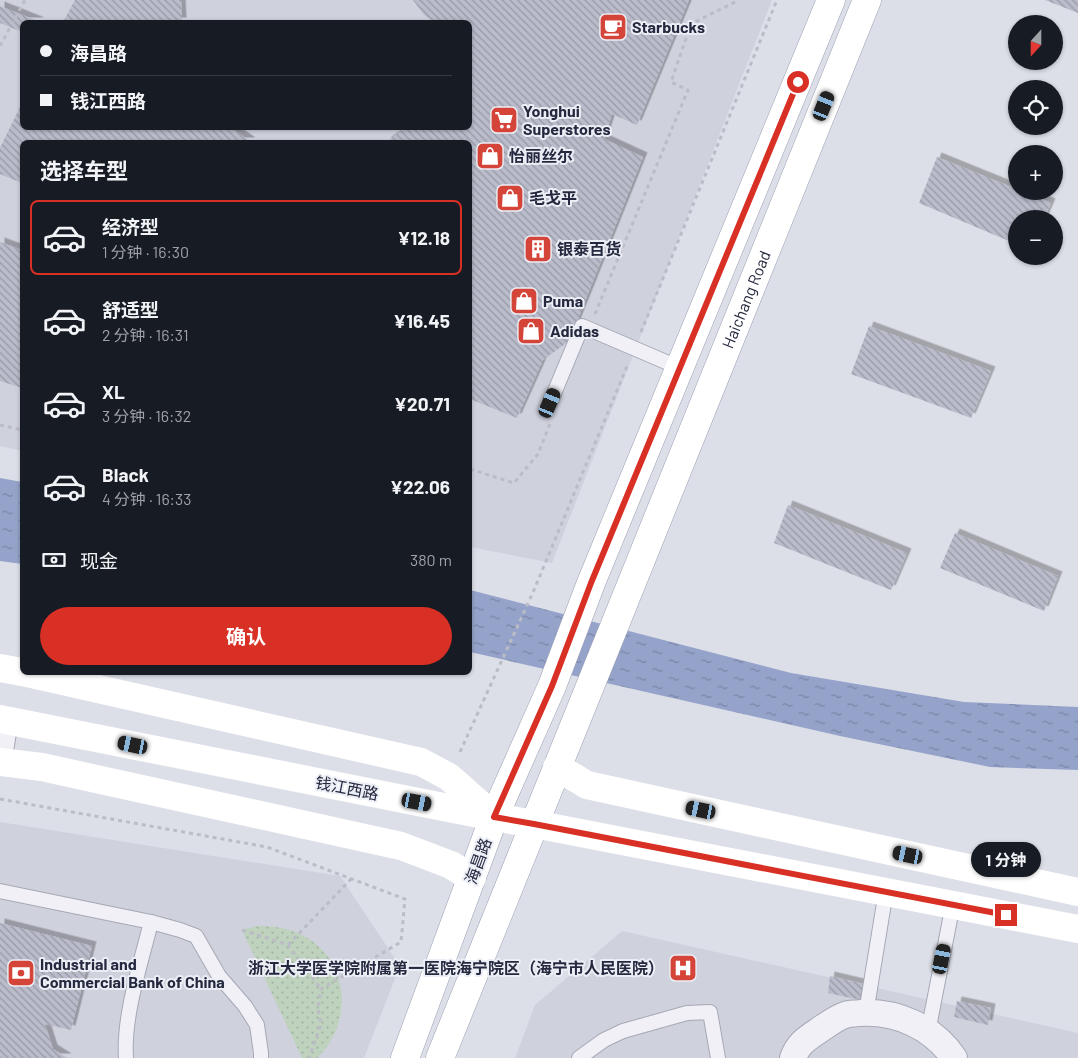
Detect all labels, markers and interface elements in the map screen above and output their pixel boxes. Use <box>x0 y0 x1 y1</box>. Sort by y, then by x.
cafe icon: Starbucks <box>598 12 628 42</box>
north arrow <box>1008 15 1062 70</box>
map controls <box>1008 15 1063 265</box>
place label: Starbucks <box>632 17 705 36</box>
text: 海昌路 <box>70 41 127 64</box>
route start <box>787 71 809 93</box>
button: locate <box>1008 80 1063 135</box>
text: 钱江西路 <box>70 89 146 112</box>
car <box>811 89 836 123</box>
place label: Yonghui Superstores <box>523 101 611 138</box>
supermarket icon: Yonghui Superstores <box>489 105 519 135</box>
shop icon: 怡丽丝尔 <box>475 141 505 171</box>
button: + <box>1008 145 1063 200</box>
place label: 怡丽丝尔 <box>509 146 573 165</box>
text: 选择车型 <box>40 157 128 183</box>
shop icon: 毛戈平 <box>495 183 525 213</box>
place label: 毛戈平 <box>529 188 577 207</box>
button: − <box>1008 210 1063 265</box>
icon: car <box>42 215 87 260</box>
text: 经济型 <box>102 215 159 238</box>
text: ¥12.18 <box>397 226 450 249</box>
building icon: 银泰百货 <box>523 234 553 264</box>
place label: 银泰百货 <box>557 239 621 258</box>
text: 1 分钟 · 16:30 <box>102 242 189 261</box>
street label: Haichang Road <box>717 248 774 351</box>
shop icon: Puma <box>509 286 539 316</box>
place label: Puma <box>543 291 583 310</box>
icon: car <box>42 298 87 343</box>
text: 舒适型 <box>102 298 159 321</box>
text: ¥16.45 <box>393 309 450 332</box>
shop icon: Adidas <box>516 316 546 346</box>
place label: Adidas <box>550 321 599 340</box>
text: 2 分钟 · 16:31 <box>102 325 189 344</box>
text: XL <box>102 380 125 403</box>
icon: car <box>42 381 87 426</box>
car <box>537 386 562 420</box>
text: ¥20.71 <box>394 392 450 415</box>
text: 3 分钟 · 16:32 <box>102 406 191 425</box>
text: Black <box>102 463 149 486</box>
icon: car <box>42 464 87 509</box>
text: ¥22.06 <box>390 475 450 498</box>
text: 4 分钟 · 16:33 <box>102 489 192 508</box>
icon: cash <box>40 546 68 574</box>
text: 现金 <box>80 549 118 572</box>
text: 380 m <box>410 550 452 569</box>
button: 确认 <box>40 607 452 665</box>
car <box>116 735 149 755</box>
street label: 钱江西路 <box>314 772 380 803</box>
car <box>400 792 433 812</box>
car <box>684 800 717 820</box>
street label: 海昌路 <box>460 835 495 887</box>
callout: 1 分钟 <box>971 842 1041 878</box>
car <box>891 845 924 865</box>
text: 1 分钟 <box>986 850 1026 869</box>
route end <box>995 904 1017 926</box>
car <box>931 943 952 975</box>
hospital icon: 浙江大学医学院附属第一医院海宁院区（海宁市人民医院） <box>668 953 698 983</box>
place label: Industrial and Commercial Bank of China <box>40 954 225 991</box>
bank icon: Industrial and Commercial Bank of China <box>6 958 36 988</box>
place label: 浙江大学医学院附属第一医院海宁院区（海宁市人民医院） <box>248 958 664 977</box>

